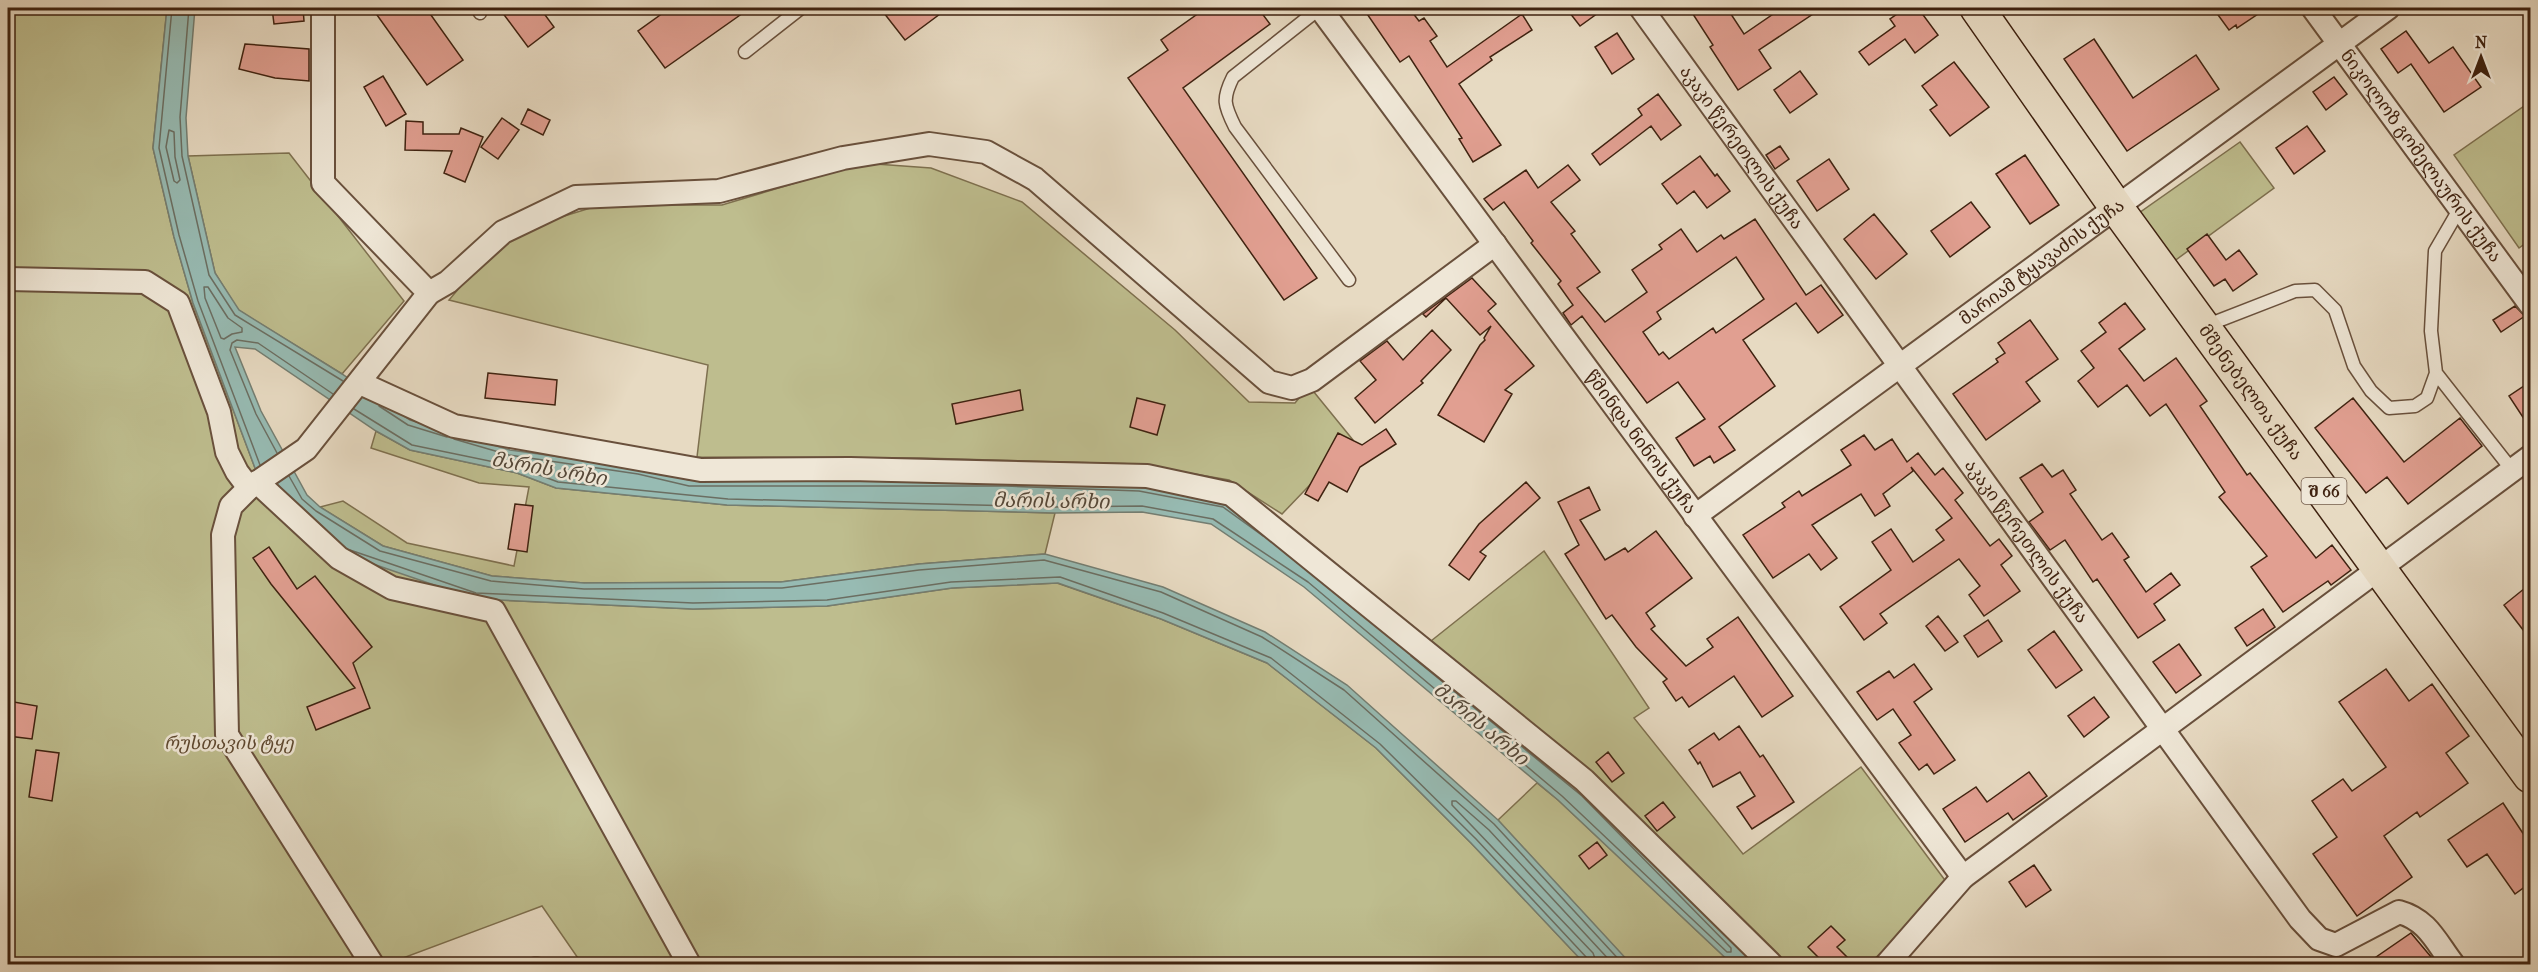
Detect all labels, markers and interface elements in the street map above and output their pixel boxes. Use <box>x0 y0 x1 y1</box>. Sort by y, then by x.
north arrow <box>2451 27 2511 87</box>
text: N <box>2475 33 2488 52</box>
street label: ნიკოლოზ გომელაურის ქუჩა <box>2336 45 2506 266</box>
street label: აკაკი წერეთლის ქუჩა <box>1676 61 1808 233</box>
street label: მარიამ ტყავაძის ქუჩა <box>1955 194 2128 329</box>
street label: მშენებელთა ქუჩა <box>2195 320 2307 464</box>
street label: წმინდა ნინოს ქუჩა <box>1581 366 1701 518</box>
water label: მარის არხი <box>490 448 610 491</box>
street label: აკაკი წერეთლის ქუჩა <box>1960 455 2093 627</box>
road number: შ 66 <box>2302 478 2346 504</box>
water label: მარის არხი <box>993 488 1111 514</box>
water label: მარის არხი <box>1429 678 1534 771</box>
park label: რუსთავის ტყე <box>164 733 295 754</box>

